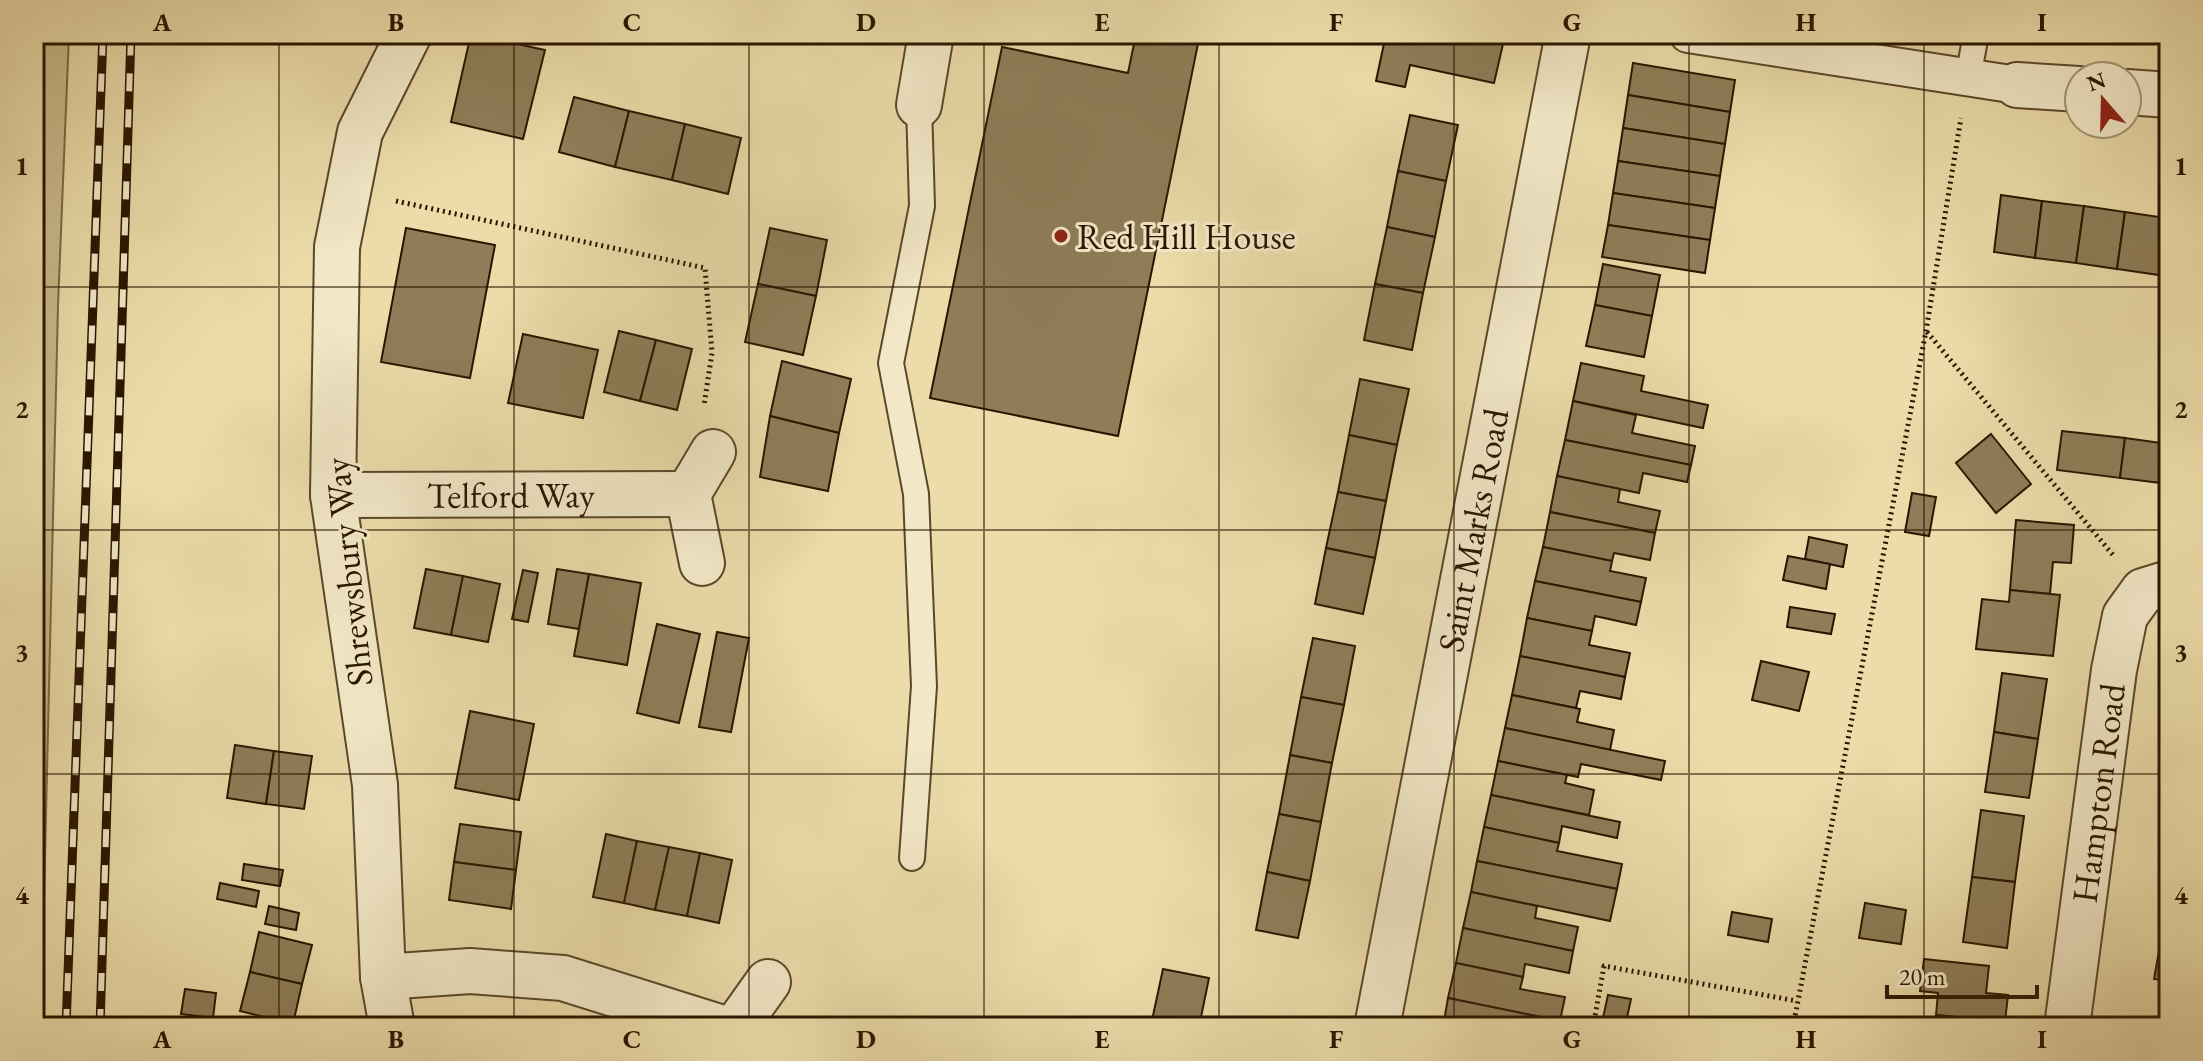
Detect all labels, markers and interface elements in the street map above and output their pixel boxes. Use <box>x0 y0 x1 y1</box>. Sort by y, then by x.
text: A <box>152 5 172 39</box>
text: B <box>388 5 404 39</box>
text: C <box>623 5 641 39</box>
text: D <box>856 5 876 39</box>
text: E <box>1095 5 1110 39</box>
text: F <box>1329 5 1343 39</box>
text: G <box>1563 5 1582 39</box>
text: H <box>1796 5 1817 39</box>
text: I <box>2037 5 2047 39</box>
north arrow <box>2063 60 2143 140</box>
text: N <box>2083 65 2110 98</box>
text: 1 <box>15 149 29 183</box>
text: 1 <box>2174 149 2188 183</box>
place label: Red Hill House <box>1077 213 1296 260</box>
marker: Red Hill House <box>1052 227 1070 245</box>
text: 2 <box>15 392 29 426</box>
text: 2 <box>2174 392 2188 426</box>
street label: Saint Marks Road <box>1426 404 1519 656</box>
street label: Shrewsbury Way <box>313 455 383 688</box>
street label: Telford Way <box>427 471 595 518</box>
text: 3 <box>15 635 29 669</box>
text: 3 <box>2174 635 2188 669</box>
street label: Hampton Road <box>2060 680 2136 906</box>
text: 4 <box>15 878 29 912</box>
text: 4 <box>2174 878 2188 912</box>
scale bar <box>1887 949 2037 999</box>
text: 20 m <box>1899 961 1946 992</box>
text: A <box>152 1022 172 1056</box>
text: B <box>388 1022 404 1056</box>
text: C <box>623 1022 641 1056</box>
text: D <box>856 1022 876 1056</box>
text: E <box>1095 1022 1110 1056</box>
text: F <box>1329 1022 1343 1056</box>
text: G <box>1563 1022 1582 1056</box>
text: H <box>1796 1022 1817 1056</box>
text: I <box>2037 1022 2047 1056</box>

